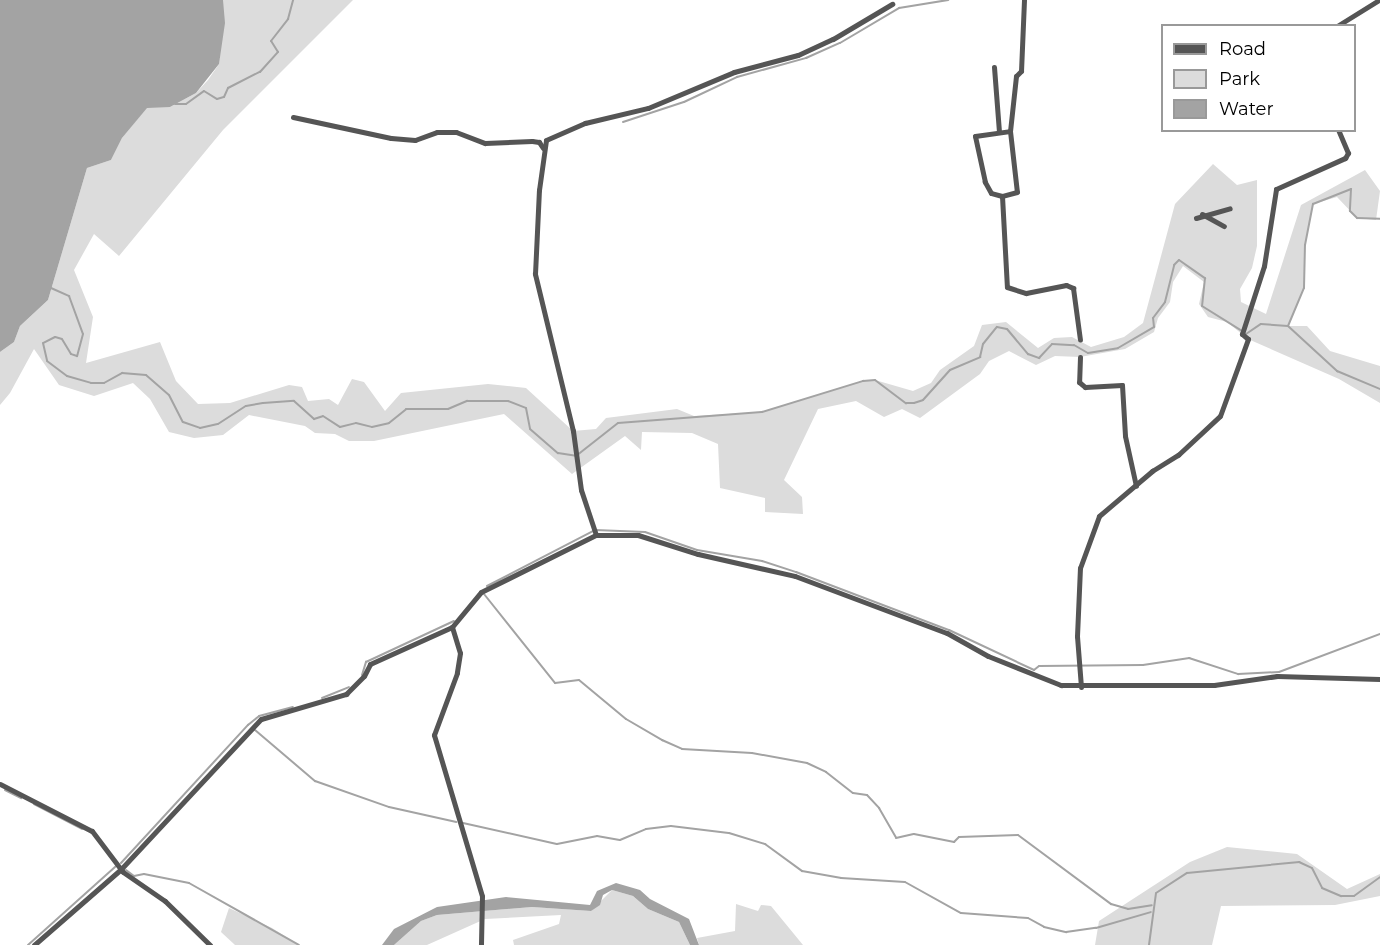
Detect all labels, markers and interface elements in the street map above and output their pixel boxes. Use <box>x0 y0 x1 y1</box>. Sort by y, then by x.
legend <box>1161 24 1356 132</box>
text: Road <box>1219 38 1266 60</box>
text: Park <box>1219 68 1260 90</box>
text: Water <box>1219 98 1274 120</box>

